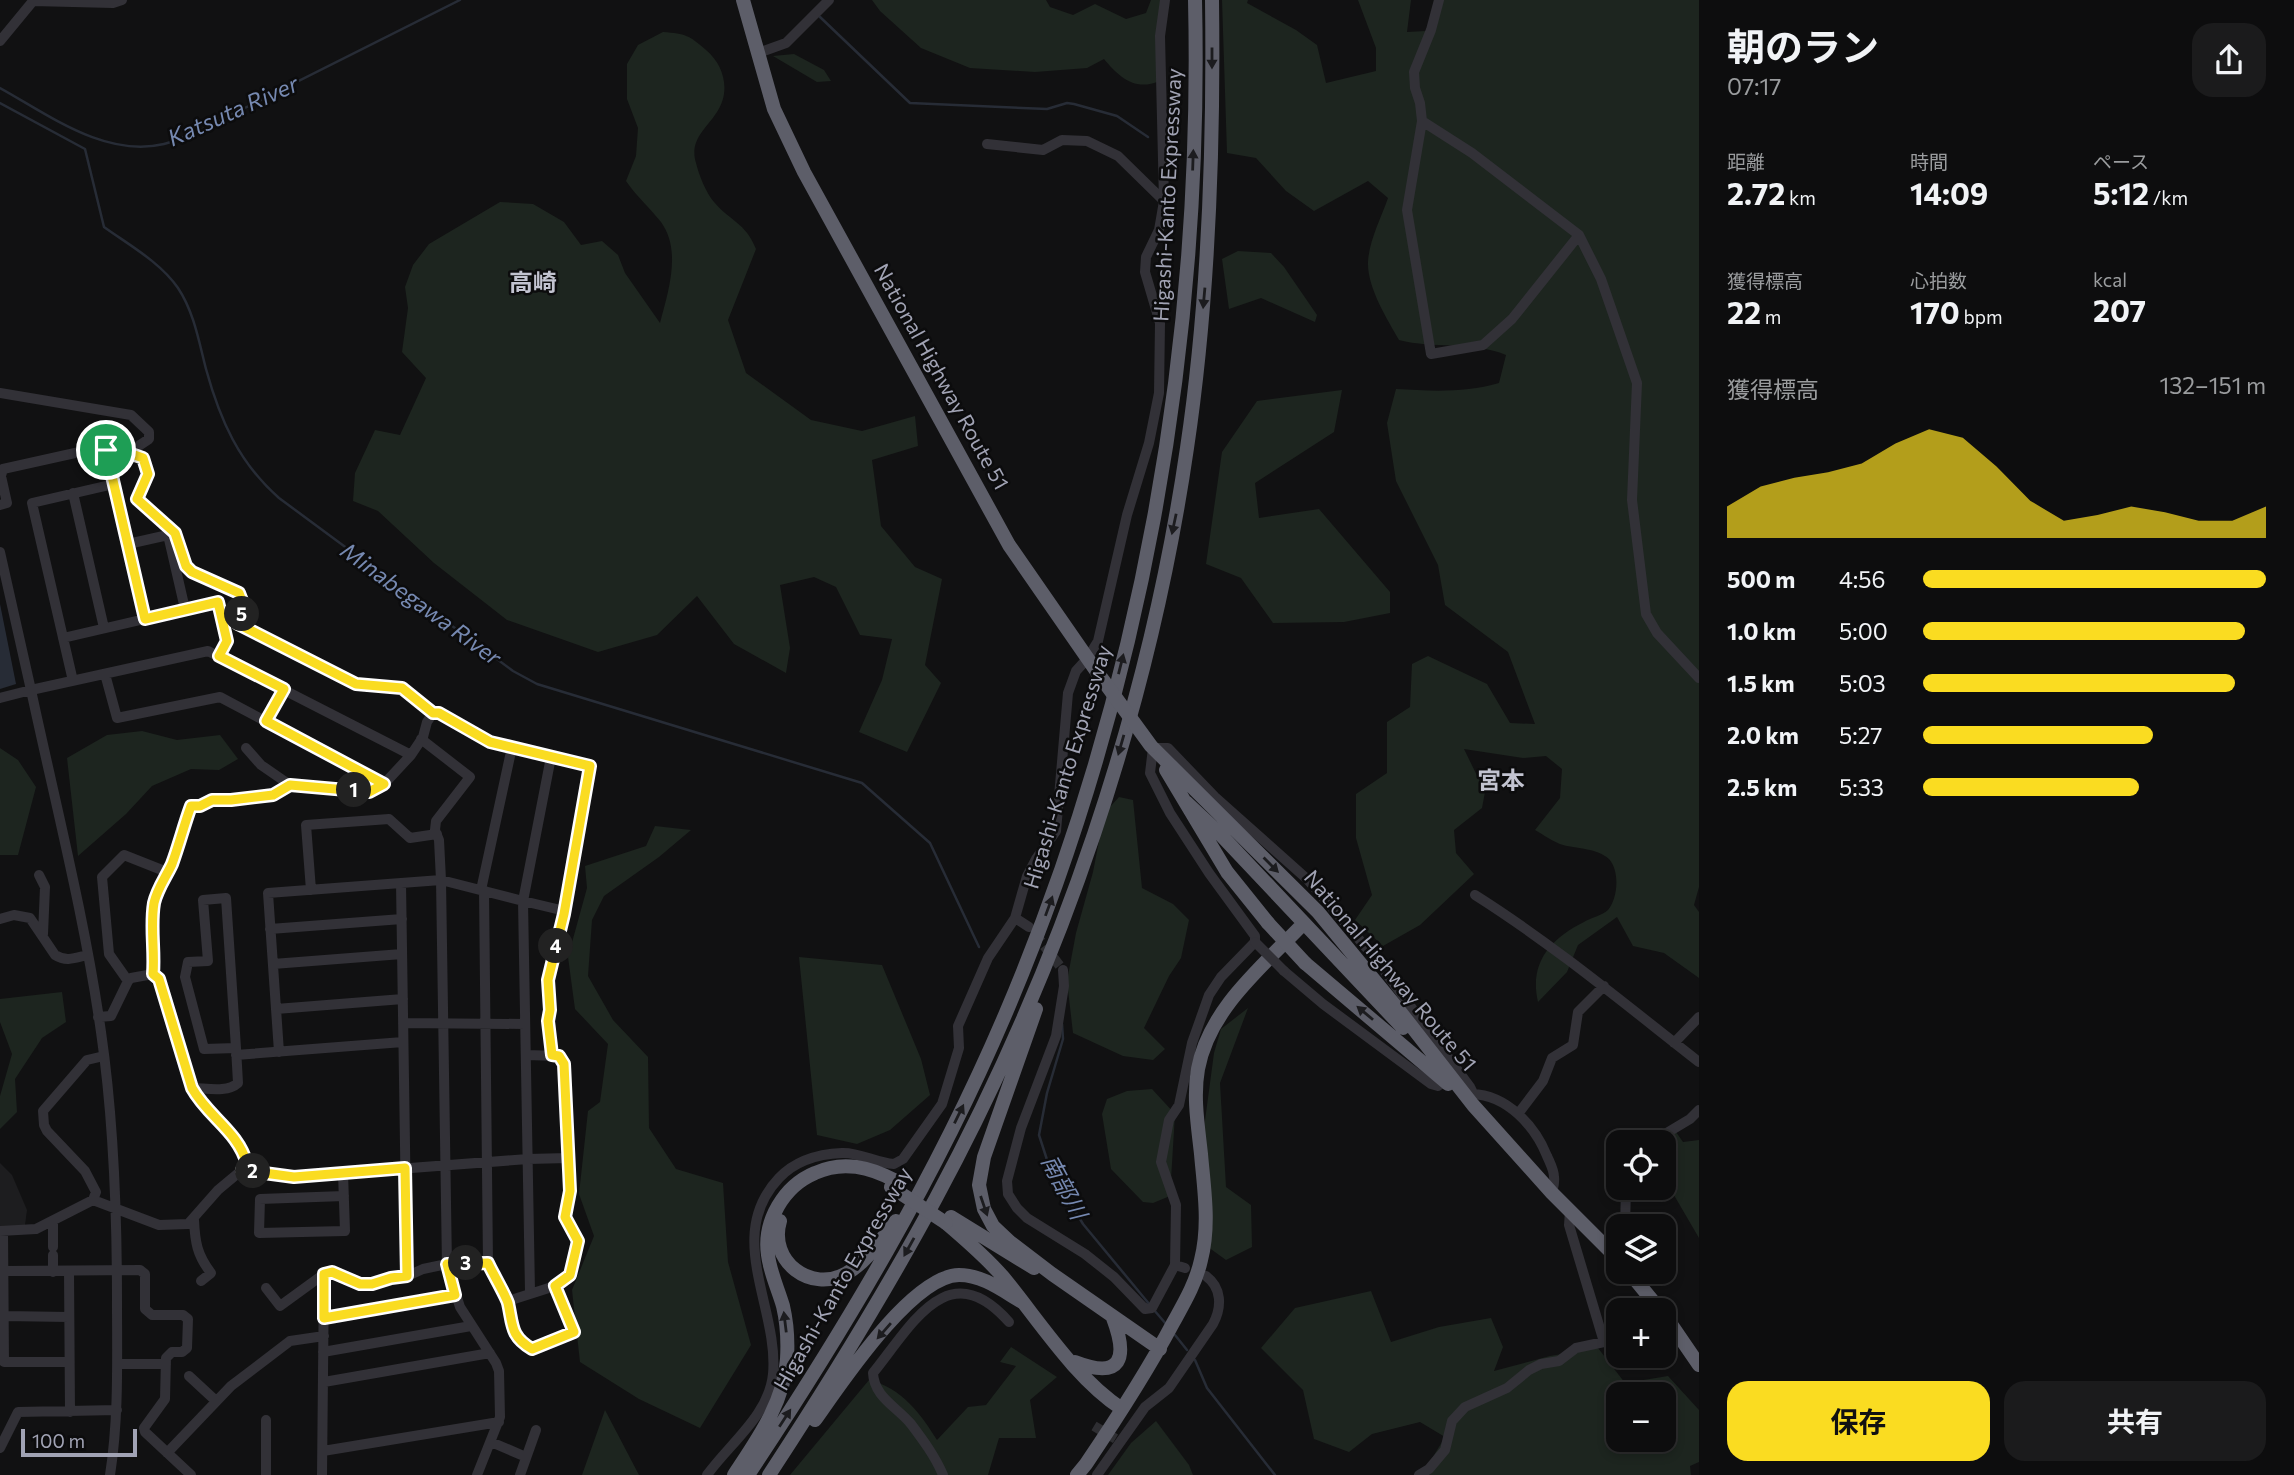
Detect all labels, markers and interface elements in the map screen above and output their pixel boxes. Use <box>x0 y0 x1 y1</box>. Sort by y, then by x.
text: 朝のラン <box>1727 22 1879 69</box>
button: share <box>2192 23 2266 97</box>
one-way arrow <box>1206 48 1218 70</box>
water label: Katsuta River <box>163 68 303 151</box>
street label: Higashi-Kanto Expressway <box>1147 68 1186 322</box>
text: 07:17 <box>1727 72 1781 100</box>
one-way arrow <box>1187 149 1199 171</box>
text: 距離 <box>1727 150 1765 173</box>
text: 時間 <box>1910 150 1948 173</box>
text: ペース <box>2093 150 2149 173</box>
text: 2.72 <box>1727 174 1785 211</box>
text: 14:09 <box>1910 174 1988 211</box>
text: 5:12 <box>2093 174 2149 211</box>
text: km <box>1785 186 1816 209</box>
text: /km <box>2149 186 2188 209</box>
street label: National Highway Route 51 <box>870 259 1015 494</box>
district label: 高崎 <box>509 267 557 296</box>
text: kcal <box>2093 268 2127 291</box>
text: 獲得標高 <box>1727 269 1803 292</box>
text: 心拍数 <box>1910 269 1967 292</box>
one-way arrow <box>1198 288 1209 310</box>
text: 207 <box>2093 291 2146 328</box>
text: 22 <box>1727 293 1761 330</box>
text: 170 <box>1910 293 1960 330</box>
text: m <box>1761 305 1781 328</box>
text: bpm <box>1960 305 2003 328</box>
text: 132–151 m <box>2159 371 2266 399</box>
text: 獲得標高 <box>1727 375 1819 403</box>
pin <box>76 420 136 480</box>
icon: arrive <box>87 431 125 469</box>
one-way arrow <box>1169 513 1180 535</box>
water label: Minabegawa River <box>336 536 508 671</box>
text: 500 m <box>1727 565 1795 593</box>
text: 4:56 <box>1839 565 1885 593</box>
pin: 5 <box>224 596 260 632</box>
text: 5 <box>236 602 247 625</box>
text: 1.0 km <box>1727 617 1796 645</box>
text: 5:00 <box>1839 617 1888 645</box>
street label: Higashi-Kanto Expressway <box>1018 642 1116 891</box>
one-way arrow <box>1116 653 1127 675</box>
text: 1.5 km <box>1727 669 1795 697</box>
text: 5:03 <box>1839 669 1886 697</box>
text: 2.0 km <box>1727 721 1799 749</box>
text: 5:27 <box>1839 721 1882 749</box>
one-way arrow <box>1116 735 1126 756</box>
district label: 宮本 <box>1477 765 1525 794</box>
pin: 1 <box>336 772 372 808</box>
text: 2.5 km <box>1727 773 1797 801</box>
text: 5:33 <box>1839 773 1884 801</box>
text: 1 <box>349 778 358 801</box>
one-way arrow <box>1262 857 1279 873</box>
street label: National Highway Route 51 <box>1300 865 1483 1076</box>
one-way arrow <box>1044 895 1055 916</box>
pin: 4 <box>538 928 574 964</box>
text: 4 <box>550 934 561 957</box>
one-way arrow <box>1357 1006 1375 1021</box>
one-way arrow <box>953 1104 964 1124</box>
map controls <box>1606 1130 1676 1452</box>
button: locate <box>1606 1130 1676 1200</box>
water label: 南部川 <box>1036 1149 1095 1226</box>
pin: 2 <box>236 1154 270 1188</box>
text: 2 <box>247 1159 258 1182</box>
street label: Higashi-Kanto Expressway <box>767 1162 916 1394</box>
one-way arrow <box>979 1196 989 1217</box>
button: layers <box>1606 1214 1676 1284</box>
one-way arrow <box>903 1237 915 1256</box>
pin: 3 <box>448 1246 484 1280</box>
text: 3 <box>460 1251 471 1274</box>
button: + <box>1606 1298 1676 1368</box>
one-way arrow <box>780 1311 791 1333</box>
one-way arrow <box>877 1322 892 1339</box>
button: 保存 <box>1727 1381 1990 1461</box>
button: 共有 <box>2004 1381 2266 1461</box>
button: − <box>1606 1382 1676 1452</box>
one-way arrow <box>779 1408 792 1428</box>
scale bar <box>21 1426 136 1458</box>
text: 100 m <box>32 1429 85 1452</box>

